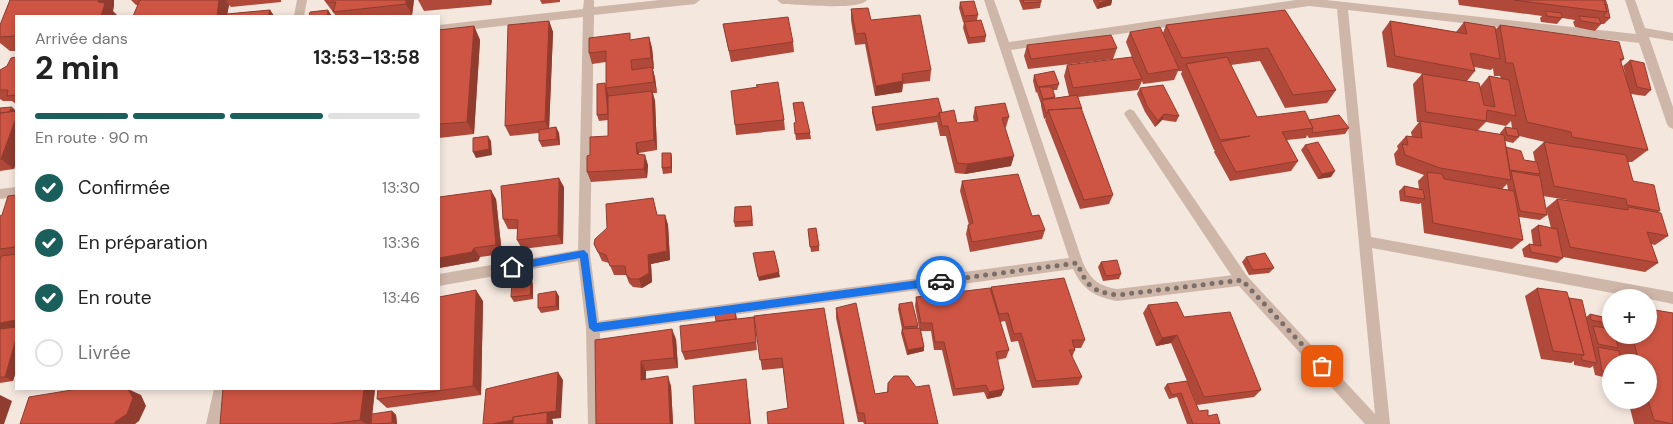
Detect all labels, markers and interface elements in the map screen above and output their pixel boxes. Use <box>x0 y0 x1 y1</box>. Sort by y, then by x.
text: Arrivée dans <box>35 28 128 49</box>
text: 13:53–13:58 <box>313 45 420 70</box>
text: 2 min <box>35 47 120 89</box>
text: En route · 90 m <box>35 127 148 148</box>
icon: check <box>35 174 63 202</box>
text: Confirmée <box>78 175 170 200</box>
text: 13:30 <box>382 177 420 198</box>
icon: check <box>35 229 63 257</box>
text: En préparation <box>78 230 208 255</box>
text: 13:36 <box>383 232 420 253</box>
pin <box>491 246 533 288</box>
icon: home <box>498 253 526 281</box>
courier <box>916 256 966 306</box>
icon: car <box>927 267 955 295</box>
icon: check <box>35 284 63 312</box>
text: En route <box>78 285 152 310</box>
text: 13:46 <box>383 287 420 308</box>
map controls <box>1602 289 1657 409</box>
button: + <box>1602 289 1657 344</box>
text: Livrée <box>78 340 131 365</box>
pin <box>1301 345 1343 387</box>
icon: bag <box>1308 352 1336 380</box>
button: − <box>1602 354 1657 409</box>

